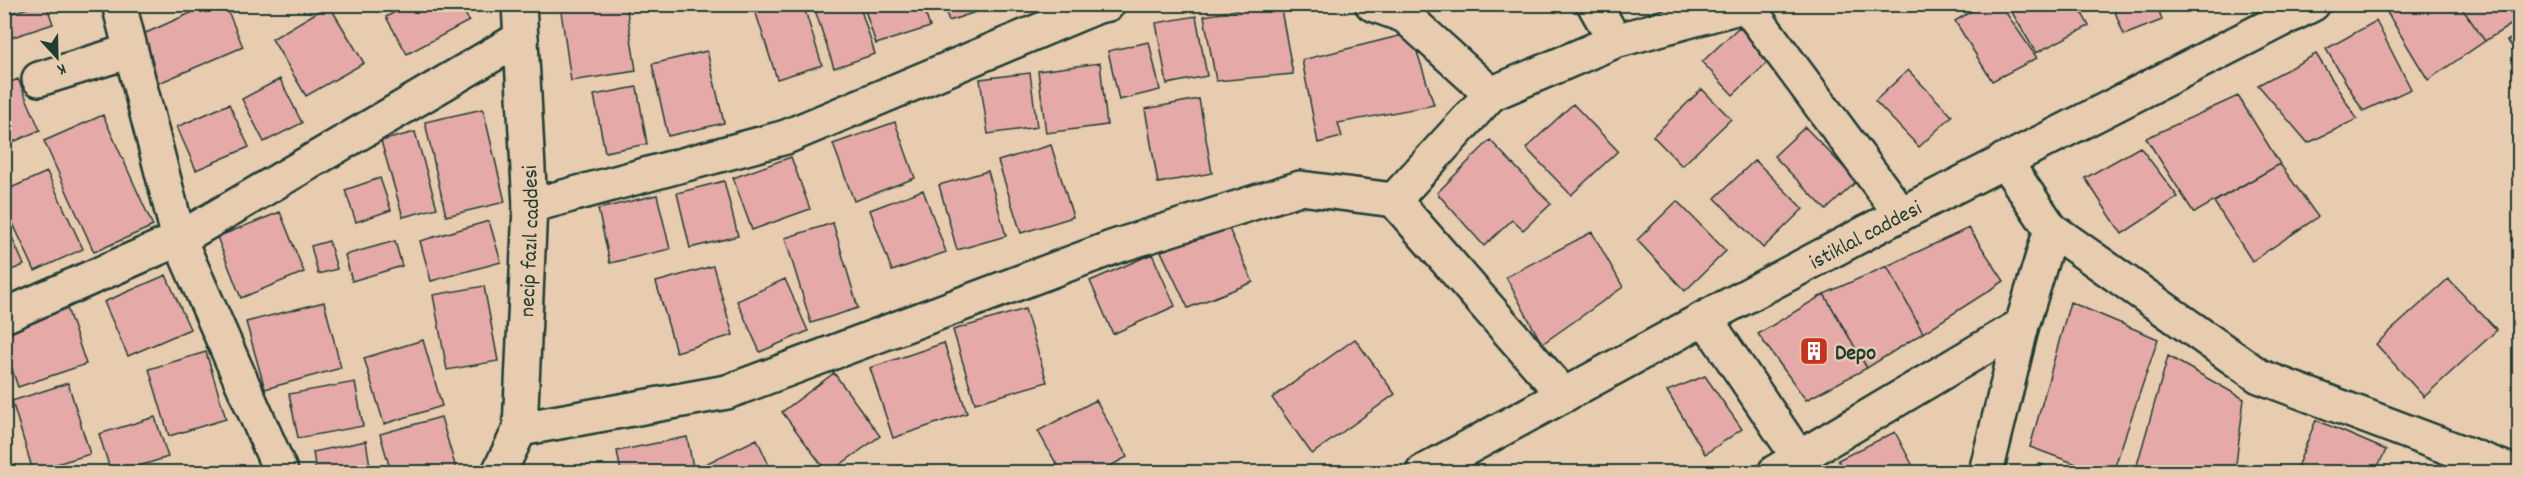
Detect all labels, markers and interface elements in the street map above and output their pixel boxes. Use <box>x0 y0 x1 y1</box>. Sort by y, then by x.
north arrow <box>27 27 87 87</box>
text: K <box>53 57 69 81</box>
street label: necip fazıl caddesi <box>513 164 549 318</box>
street label: istiklal caddesi <box>1805 194 1928 279</box>
building icon: Depo <box>1798 335 1830 367</box>
place label: Depo <box>1835 339 1876 370</box>

